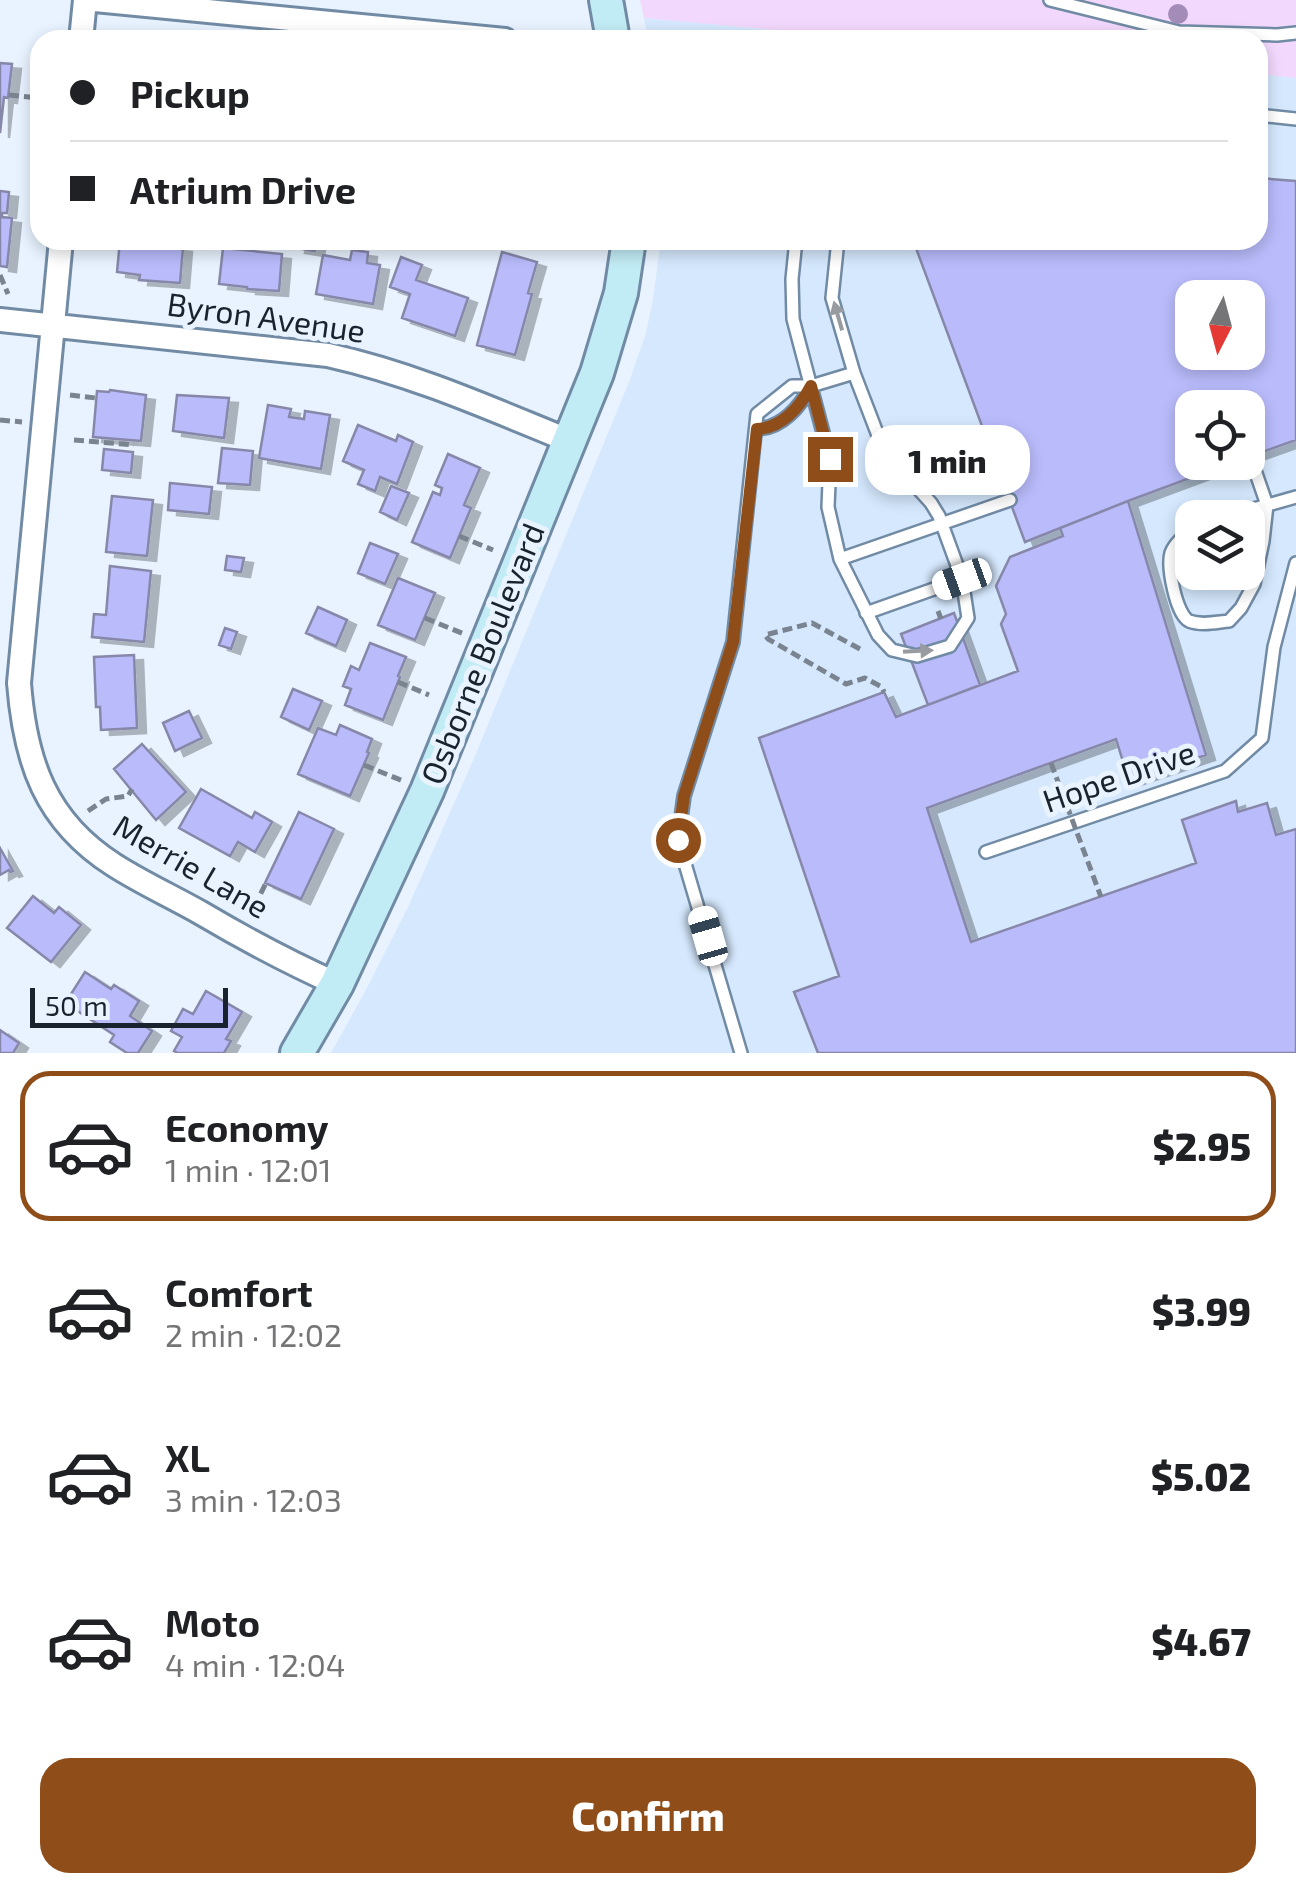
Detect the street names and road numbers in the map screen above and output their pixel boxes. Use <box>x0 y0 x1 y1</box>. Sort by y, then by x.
street label: Byron Avenue <box>165 283 368 349</box>
street label: Osborne Boulevard <box>411 517 551 789</box>
street label: Hope Drive <box>1037 731 1199 819</box>
street label: Merrie Lane <box>108 806 276 925</box>

